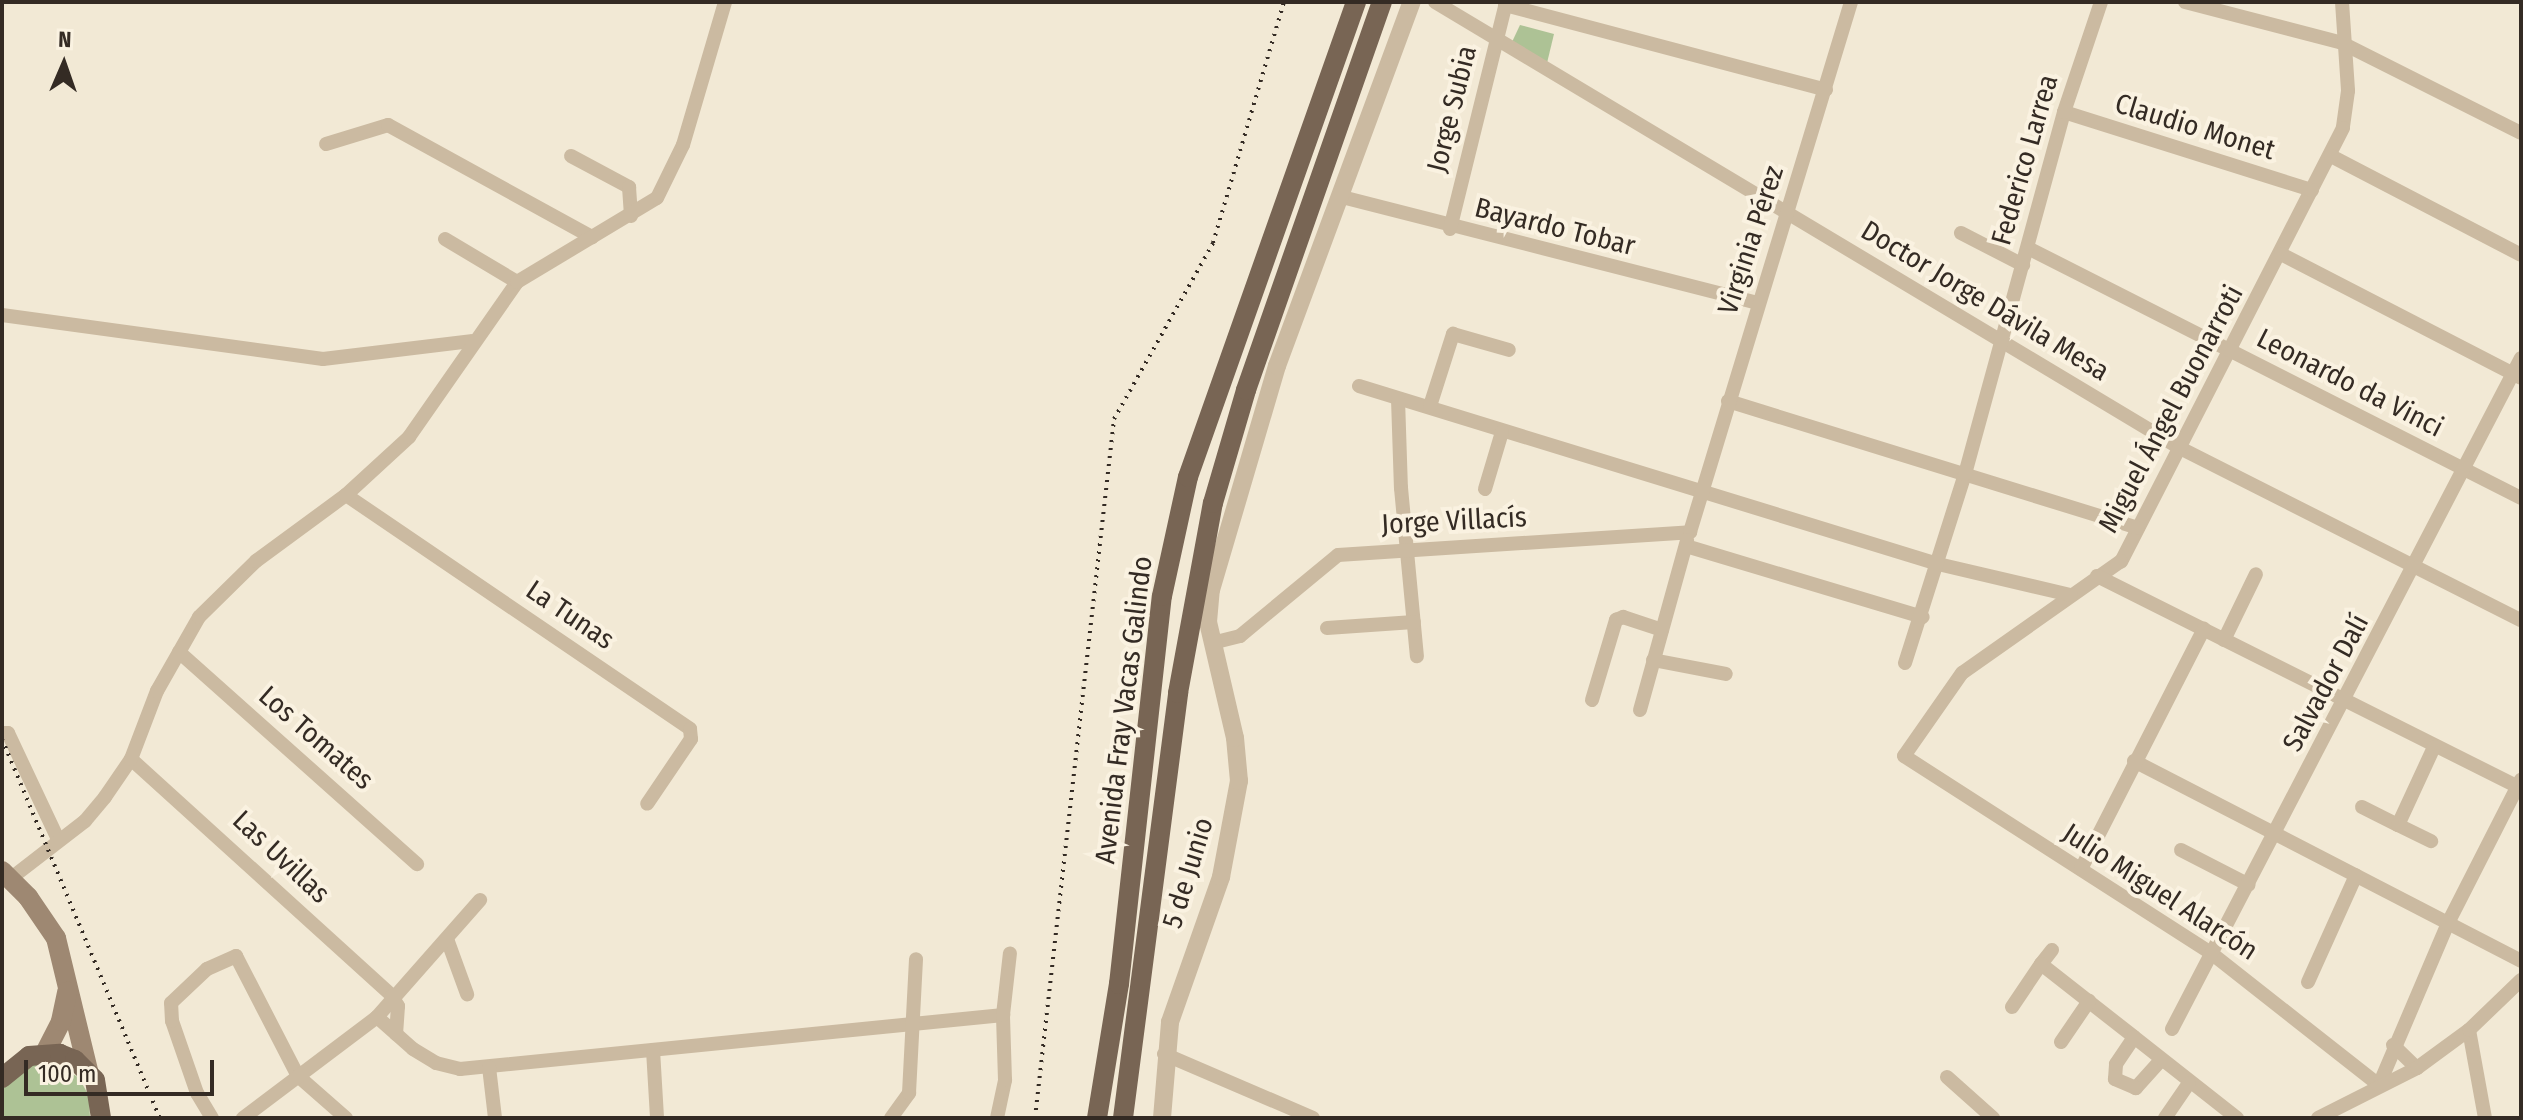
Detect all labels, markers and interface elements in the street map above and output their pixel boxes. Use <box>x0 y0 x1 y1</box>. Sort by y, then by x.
north arrow <box>24 24 104 104</box>
text: N <box>58 26 72 53</box>
street label: Jorge Subia <box>1420 42 1484 176</box>
street label: Federico Larrea <box>1985 71 2065 249</box>
street label: Claudio Monet <box>2111 87 2279 167</box>
street label: Virginia Pérez <box>1711 161 1791 319</box>
street label: Bayardo Tobar <box>1471 191 1639 263</box>
street label: Doctor Jorge Dávila Mesa <box>1855 214 2115 388</box>
street label: Miguel Ángel Buonarroti <box>2092 280 2250 538</box>
street label: Leonardo da Vinci <box>2251 322 2449 444</box>
street label: Jorge Villacís <box>1380 500 1528 542</box>
street label: Avenida Fray Vacas Galindo <box>1088 554 1160 866</box>
street label: La Tunas <box>519 573 621 657</box>
street label: Salvador Dalí <box>2276 609 2376 757</box>
street label: Los Tomates <box>252 679 380 797</box>
street label: Las Uvillas <box>226 804 336 910</box>
street label: 5 de Junio <box>1155 814 1221 932</box>
street label: Julio Miguel Alarcón <box>2056 816 2264 968</box>
scale bar <box>28 1044 218 1094</box>
text: 100 m <box>38 1060 96 1088</box>

